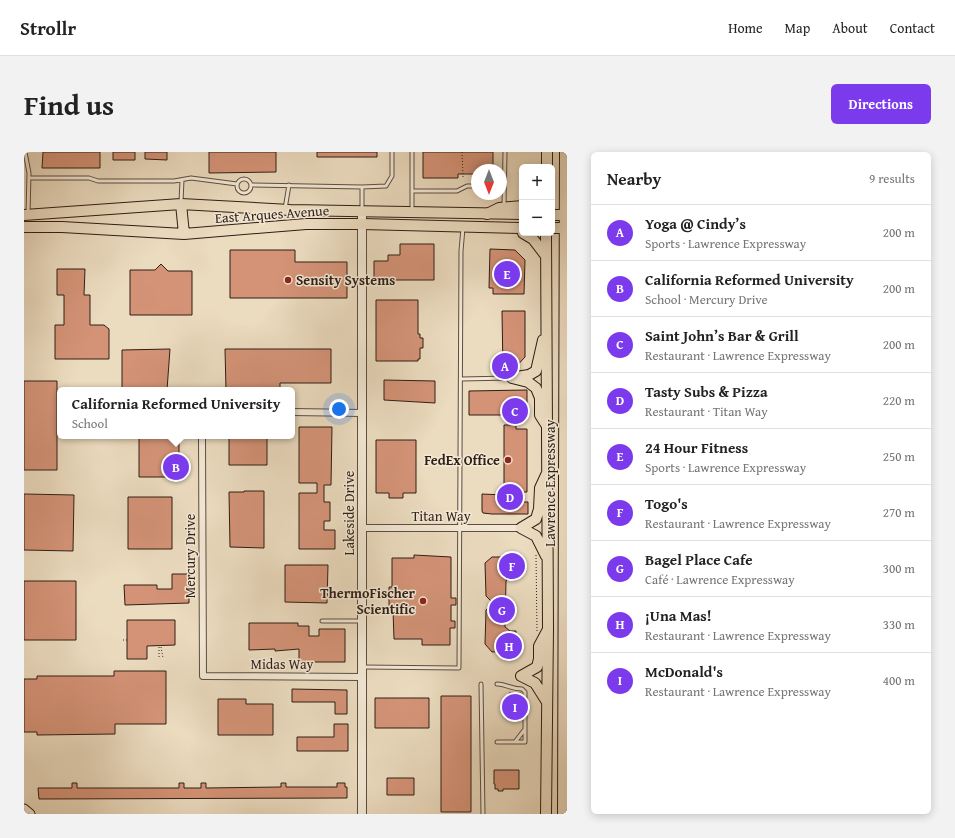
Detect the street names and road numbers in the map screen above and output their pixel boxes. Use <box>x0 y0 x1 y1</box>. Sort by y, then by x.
street label: East Arques Avenue <box>214 200 330 228</box>
street label: Lawrence Expressway <box>540 419 560 547</box>
street label: Lakeside Drive <box>339 470 359 555</box>
street label: Titan Way <box>411 506 471 526</box>
street label: Mercury Drive <box>180 513 200 598</box>
street label: Midas Way <box>250 654 314 674</box>

